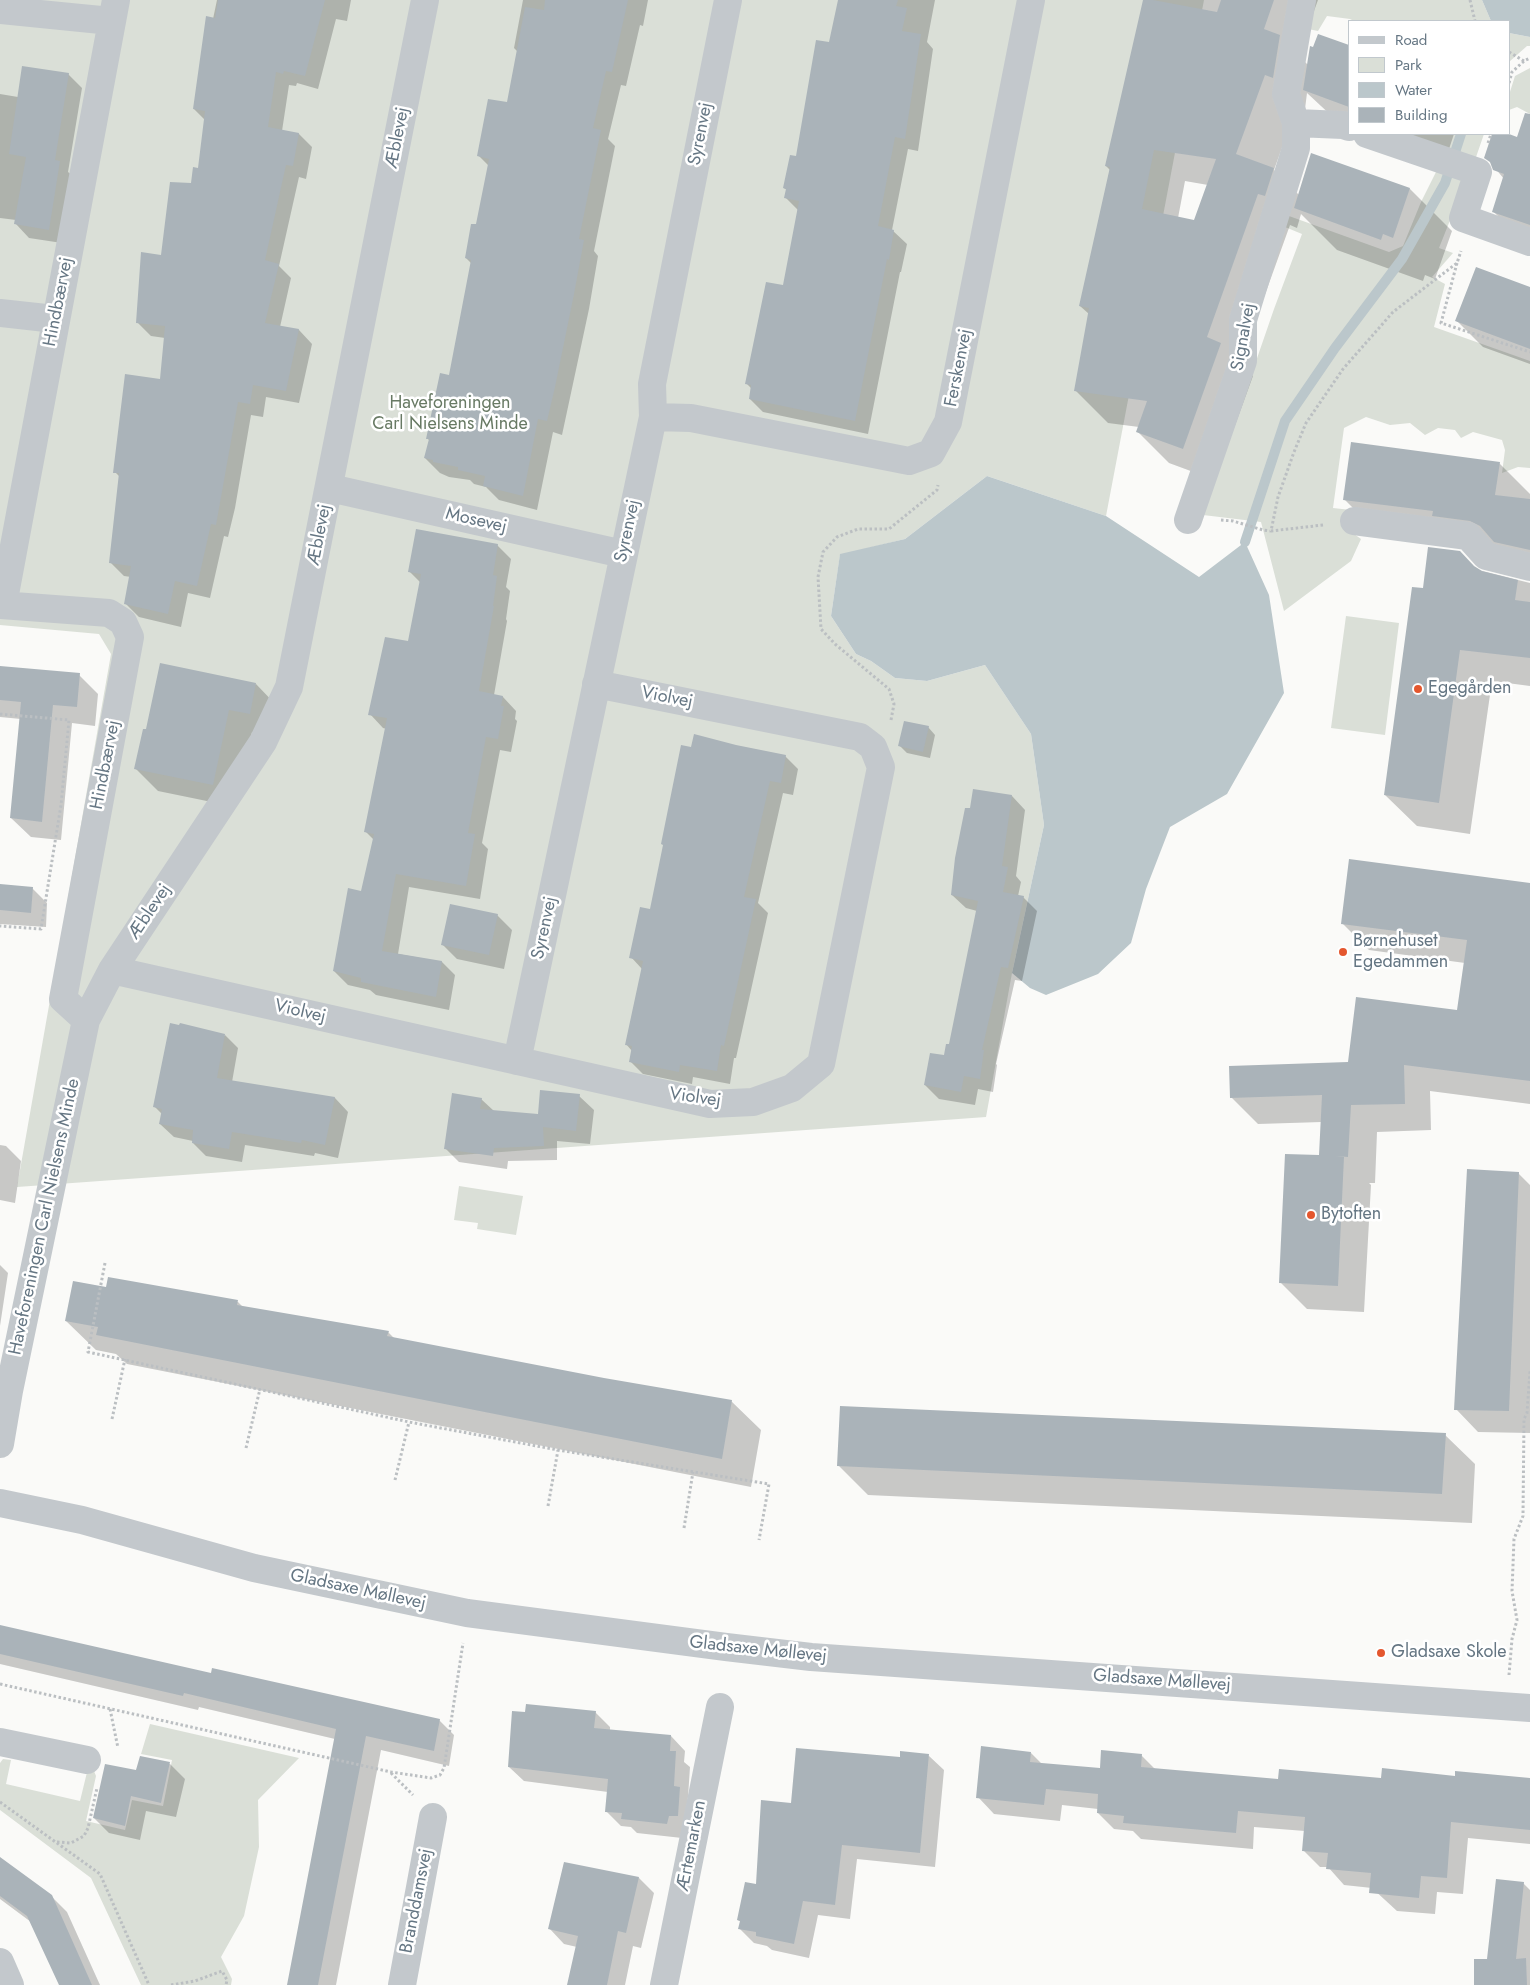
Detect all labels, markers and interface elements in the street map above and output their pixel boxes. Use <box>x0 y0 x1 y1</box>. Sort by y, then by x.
legend <box>1348 20 1510 135</box>
text: Road <box>1395 29 1427 51</box>
text: Park <box>1395 54 1422 76</box>
text: Water <box>1395 79 1432 101</box>
street label: Syrenvej <box>684 101 718 167</box>
text: Building <box>1395 104 1447 126</box>
street label: Æblevej <box>381 105 415 171</box>
street label: Hindbærvej <box>40 256 78 348</box>
street label: Signalvej <box>1227 301 1261 373</box>
street label: Ferskenvej <box>941 327 977 409</box>
park label: Haveforeningen Carl Nielsens Minde <box>372 393 528 436</box>
street label: Syrenvej <box>611 498 645 564</box>
street label: Æblevej <box>303 502 337 568</box>
street label: Mosevej <box>443 503 509 539</box>
place label: Egegården <box>1428 678 1512 700</box>
street label: Violvej <box>639 682 695 714</box>
marker: Egegården <box>1412 683 1424 695</box>
street label: Hindbærvej <box>87 719 125 811</box>
street label: Æblevej <box>124 880 176 944</box>
street label: Syrenvej <box>528 895 562 961</box>
place label: Børnehuset Egedammen <box>1353 931 1448 974</box>
marker: Børnehuset Egedammen <box>1337 946 1349 958</box>
street label: Violvej <box>272 996 328 1028</box>
street label: Haveforeningen Carl Nielsens Minde <box>5 1077 85 1357</box>
street label: Violvej <box>668 1084 722 1112</box>
place label: Bytoften <box>1321 1204 1381 1226</box>
marker: Bytoften <box>1305 1209 1317 1221</box>
street label: Gladsaxe Møllevej <box>288 1565 428 1615</box>
street label: Gladsaxe Møllevej <box>688 1632 828 1668</box>
place label: Gladsaxe Skole <box>1391 1642 1507 1664</box>
marker: Gladsaxe Skole <box>1375 1647 1387 1659</box>
street label: Gladsaxe Møllevej <box>1092 1665 1232 1697</box>
street label: Ærtemarken <box>673 1799 711 1893</box>
street label: Branddamsvej <box>396 1847 438 1955</box>

